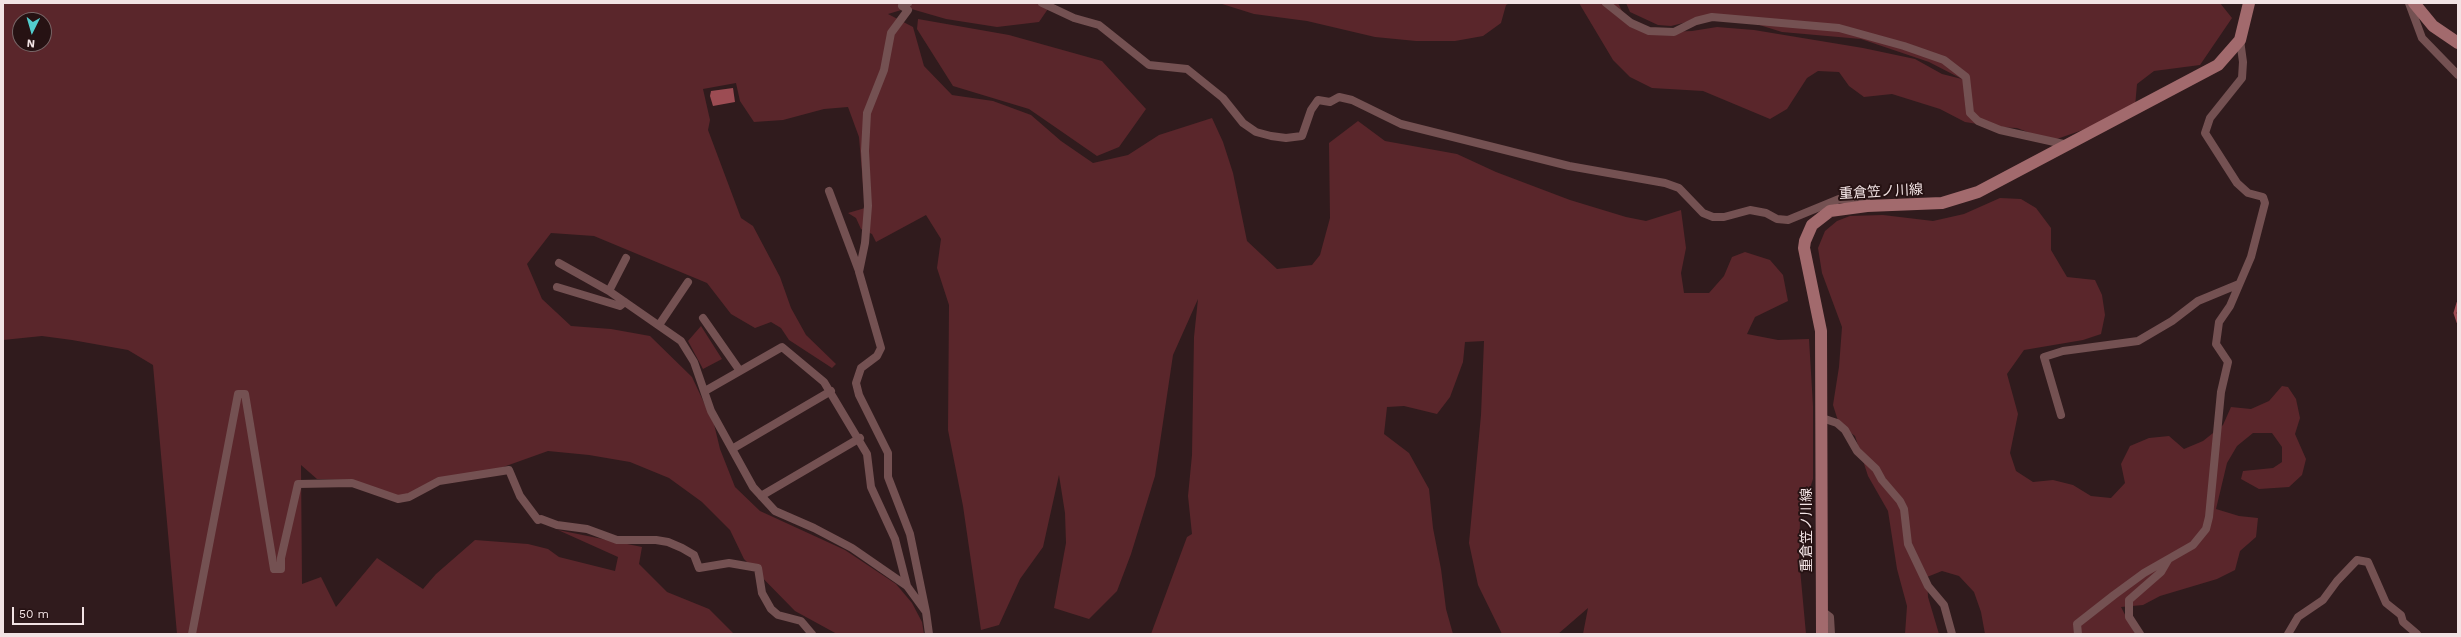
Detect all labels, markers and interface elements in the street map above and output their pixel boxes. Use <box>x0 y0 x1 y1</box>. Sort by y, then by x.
north arrow <box>12 12 52 52</box>
text: N <box>26 37 36 50</box>
street label: 重倉笠ノ川線 <box>1839 181 1923 203</box>
street label: 重倉笠ノ川線 <box>1799 488 1815 572</box>
scale bar <box>14 599 86 625</box>
text: 50 m <box>19 607 49 621</box>

